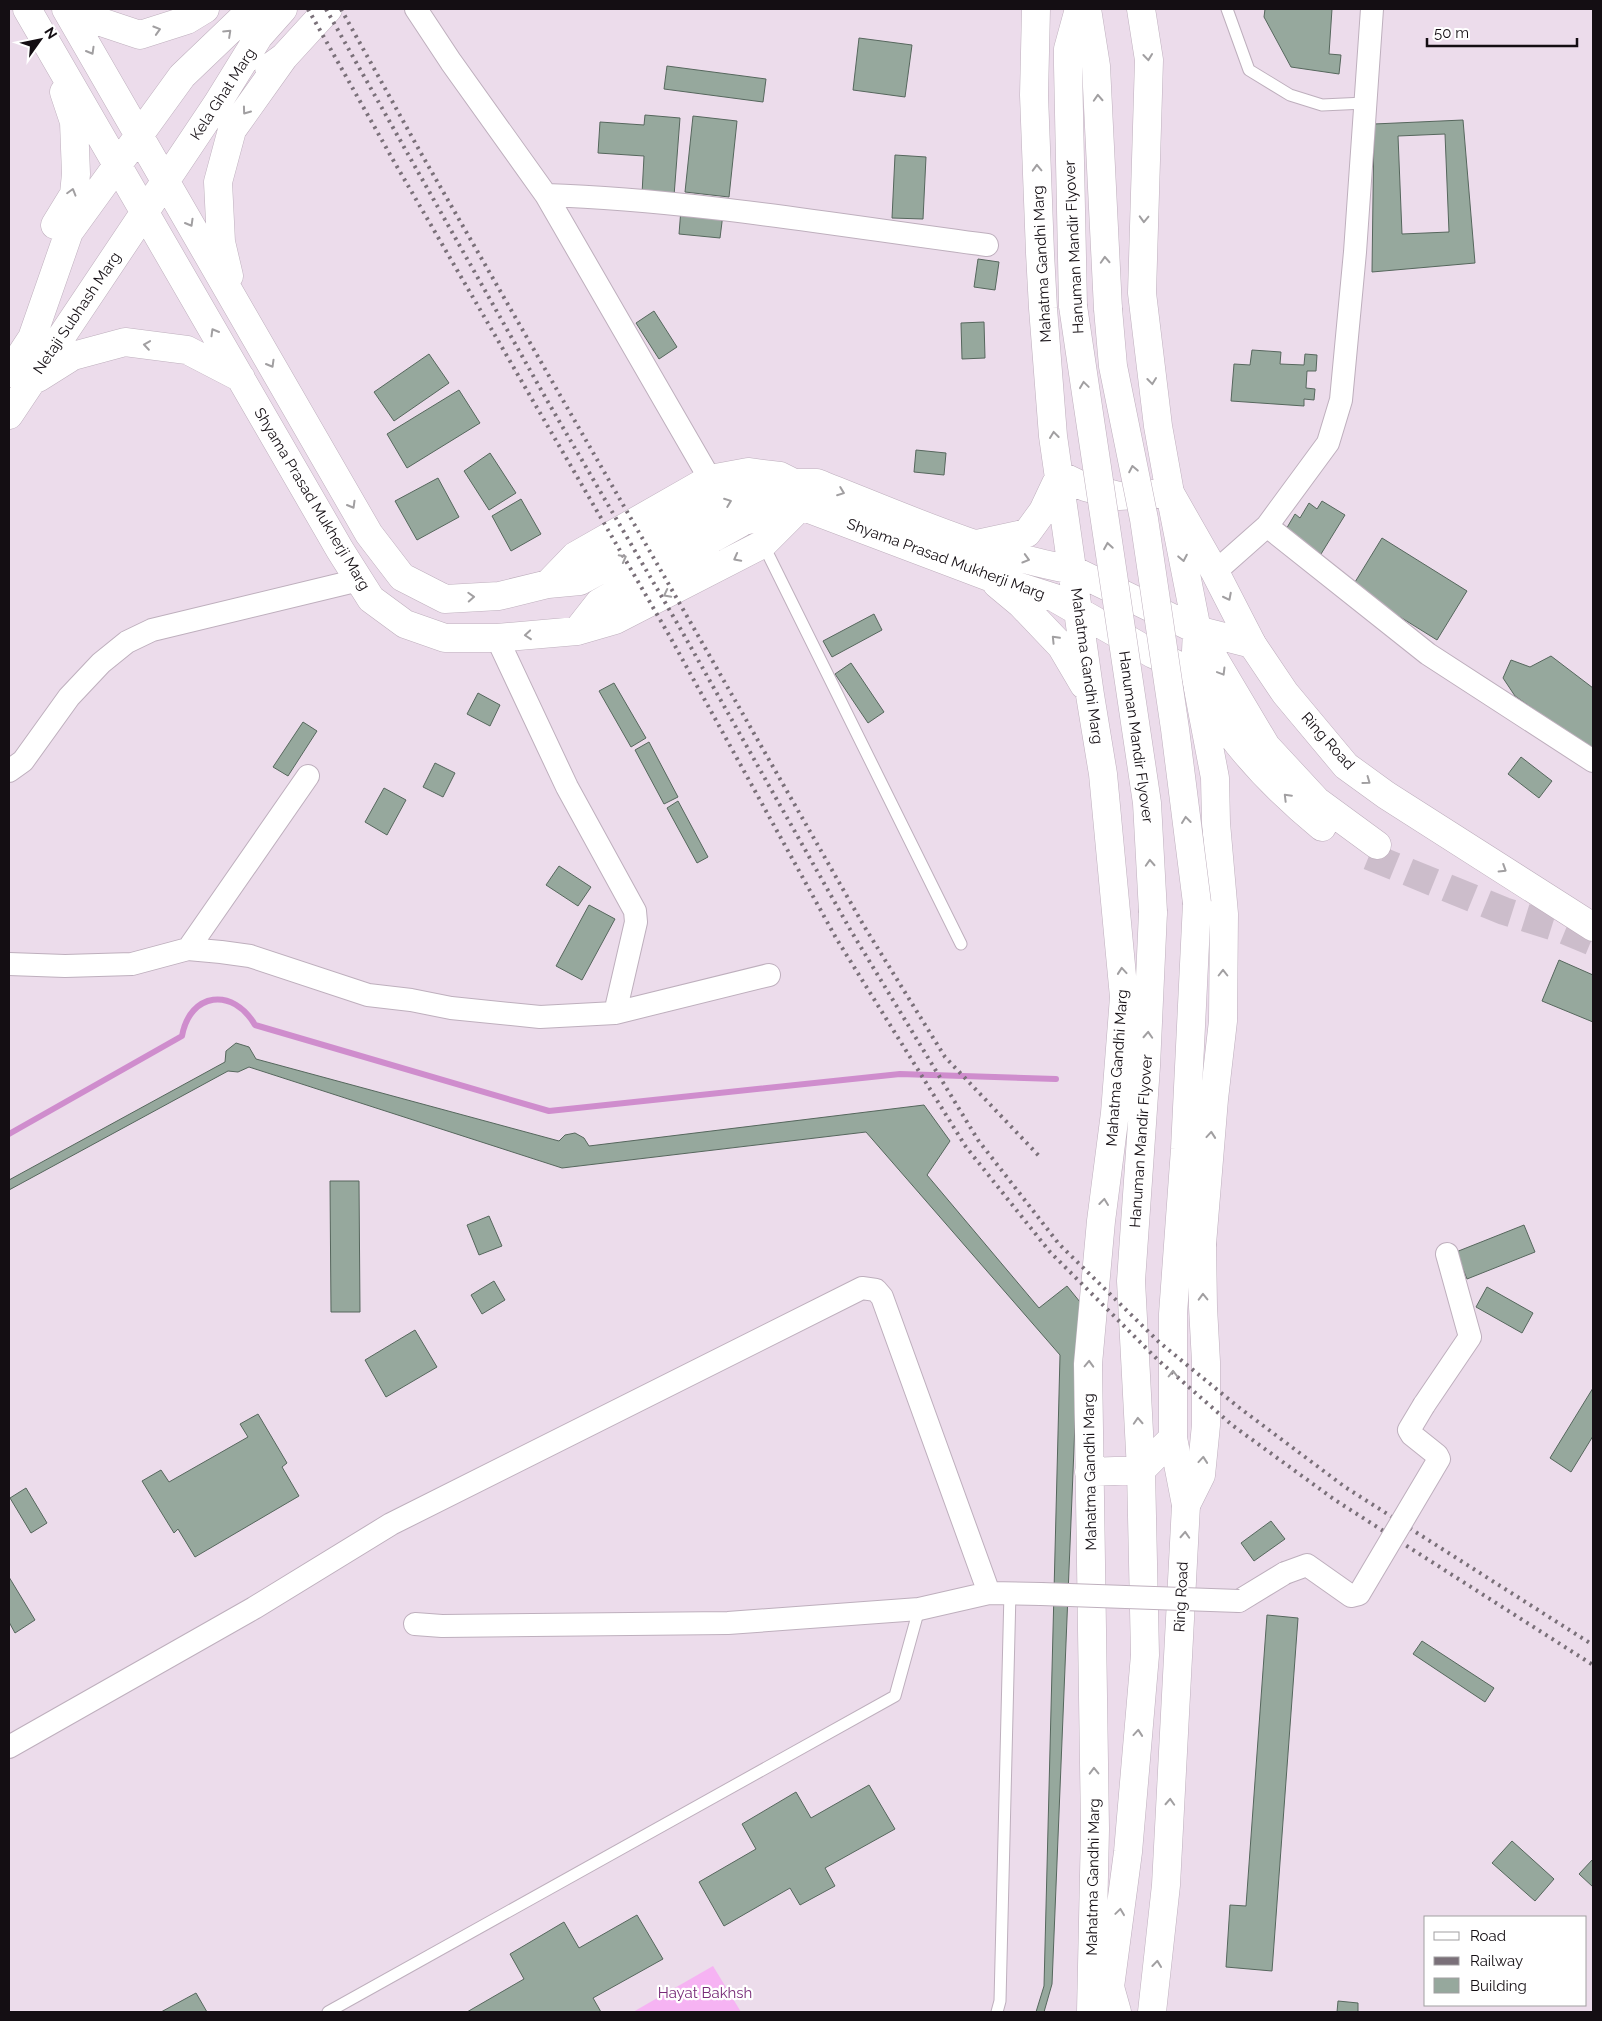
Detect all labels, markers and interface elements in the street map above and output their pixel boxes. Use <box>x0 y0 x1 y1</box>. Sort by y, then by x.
north arrow <box>15 15 65 65</box>
scale bar <box>1427 15 1577 47</box>
text: N <box>41 24 61 42</box>
text: 50 m <box>1434 24 1469 42</box>
one-way arrow <box>152 25 161 35</box>
one-way arrow <box>222 30 231 39</box>
street label: Kela Ghat Marg <box>187 45 259 143</box>
one-way arrow <box>84 46 94 55</box>
one-way arrow <box>1142 53 1153 61</box>
one-way arrow <box>1092 94 1103 102</box>
one-way arrow <box>243 105 252 115</box>
street label: Hanuman Mandir Flyover <box>1060 159 1088 334</box>
one-way arrow <box>1032 164 1042 172</box>
street label: Mahatma Gandhi Marg <box>1029 185 1055 343</box>
one-way arrow <box>67 188 77 197</box>
one-way arrow <box>1139 216 1149 223</box>
one-way arrow <box>183 218 193 227</box>
street label: Netaji Subhash Marg <box>29 249 125 377</box>
one-way arrow <box>1100 256 1111 264</box>
one-way arrow <box>211 328 221 337</box>
one-way arrow <box>142 340 150 351</box>
one-way arrow <box>264 359 274 368</box>
one-way arrow <box>1147 377 1157 385</box>
one-way arrow <box>1079 381 1090 389</box>
street label: Shyama Prasad Mukherji Marg <box>250 404 374 594</box>
one-way arrow <box>1049 430 1060 438</box>
one-way arrow <box>1129 464 1139 473</box>
one-way arrow <box>836 486 845 496</box>
one-way arrow <box>723 498 732 508</box>
one-way arrow <box>345 500 355 509</box>
street label: Shyama Prasad Mukherji Marg <box>844 515 1048 603</box>
one-way arrow <box>1103 542 1114 550</box>
one-way arrow <box>733 552 742 562</box>
one-way arrow <box>1022 553 1031 564</box>
one-way arrow <box>618 554 627 564</box>
one-way arrow <box>1177 554 1187 563</box>
street label: Mahatma Gandhi Marg <box>1067 587 1107 745</box>
one-way arrow <box>663 588 672 598</box>
one-way arrow <box>468 592 476 603</box>
one-way arrow <box>1222 592 1232 601</box>
one-way arrow <box>524 629 532 640</box>
one-way arrow <box>1052 636 1061 645</box>
street label: Hanuman Mandir Flyover <box>1115 650 1157 825</box>
one-way arrow <box>1215 666 1225 675</box>
street label: Ring Road <box>1298 709 1358 773</box>
one-way arrow <box>1361 775 1371 784</box>
one-way arrow <box>1284 794 1293 803</box>
one-way arrow <box>1181 815 1192 823</box>
one-way arrow <box>1145 859 1156 867</box>
one-way arrow <box>1498 863 1507 873</box>
one-way arrow <box>1117 966 1128 974</box>
one-way arrow <box>1218 969 1228 977</box>
street label: Mahatma Gandhi Marg <box>1103 989 1131 1147</box>
one-way arrow <box>1142 1031 1153 1039</box>
street label: Hanuman Mandir Flyover <box>1126 1053 1156 1228</box>
one-way arrow <box>1205 1131 1216 1139</box>
one-way arrow <box>1098 1198 1109 1206</box>
one-way arrow <box>1198 1293 1208 1301</box>
one-way arrow <box>1083 1359 1094 1367</box>
one-way arrow <box>1168 1369 1178 1377</box>
street label: Mahatma Gandhi Marg <box>1080 1393 1100 1551</box>
one-way arrow <box>1133 1417 1144 1425</box>
one-way arrow <box>1197 1455 1208 1463</box>
one-way arrow <box>1179 1530 1190 1538</box>
street label: Ring Road <box>1170 1561 1192 1633</box>
one-way arrow <box>1132 1729 1143 1737</box>
one-way arrow <box>1089 1767 1099 1774</box>
street label: Mahatma Gandhi Marg <box>1083 1798 1103 1956</box>
one-way arrow <box>1165 1798 1176 1806</box>
one-way arrow <box>1114 1908 1125 1916</box>
legend <box>1424 1916 1587 2006</box>
text: Road <box>1470 1927 1506 1945</box>
text: Railway <box>1470 1952 1523 1970</box>
one-way arrow <box>1151 1959 1162 1967</box>
text: Building <box>1470 1977 1527 1995</box>
park label: Hayat Bakhsh <box>658 1984 752 2002</box>

